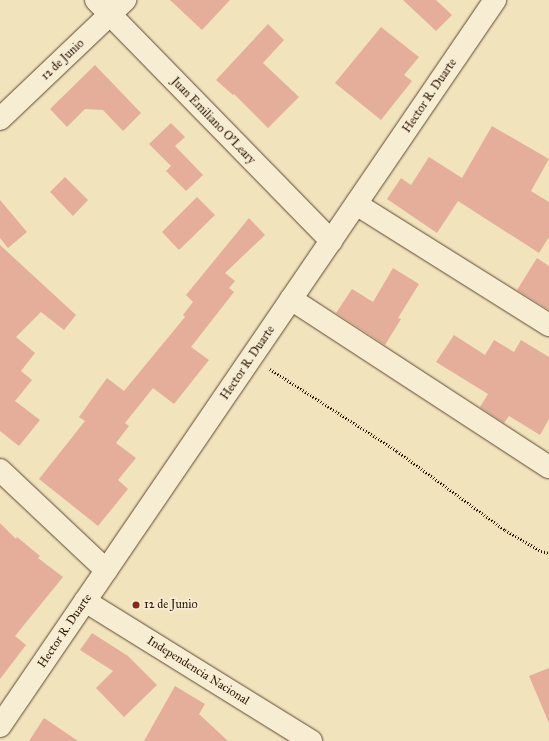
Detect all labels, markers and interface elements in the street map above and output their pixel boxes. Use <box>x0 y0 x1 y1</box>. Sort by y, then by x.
street label: 12 de Junio <box>38 36 88 84</box>
street label: Hector R. Duarte <box>400 56 460 136</box>
street label: Juan Emiliano O'Leary <box>168 75 258 167</box>
street label: Hector R. Duarte <box>218 323 278 403</box>
street label: Hector R. Duarte <box>35 591 95 671</box>
place label: 12 de Junio <box>144 598 198 612</box>
marker: 12 de Junio <box>131 600 141 610</box>
street label: Independencia Nacional <box>144 634 252 708</box>

